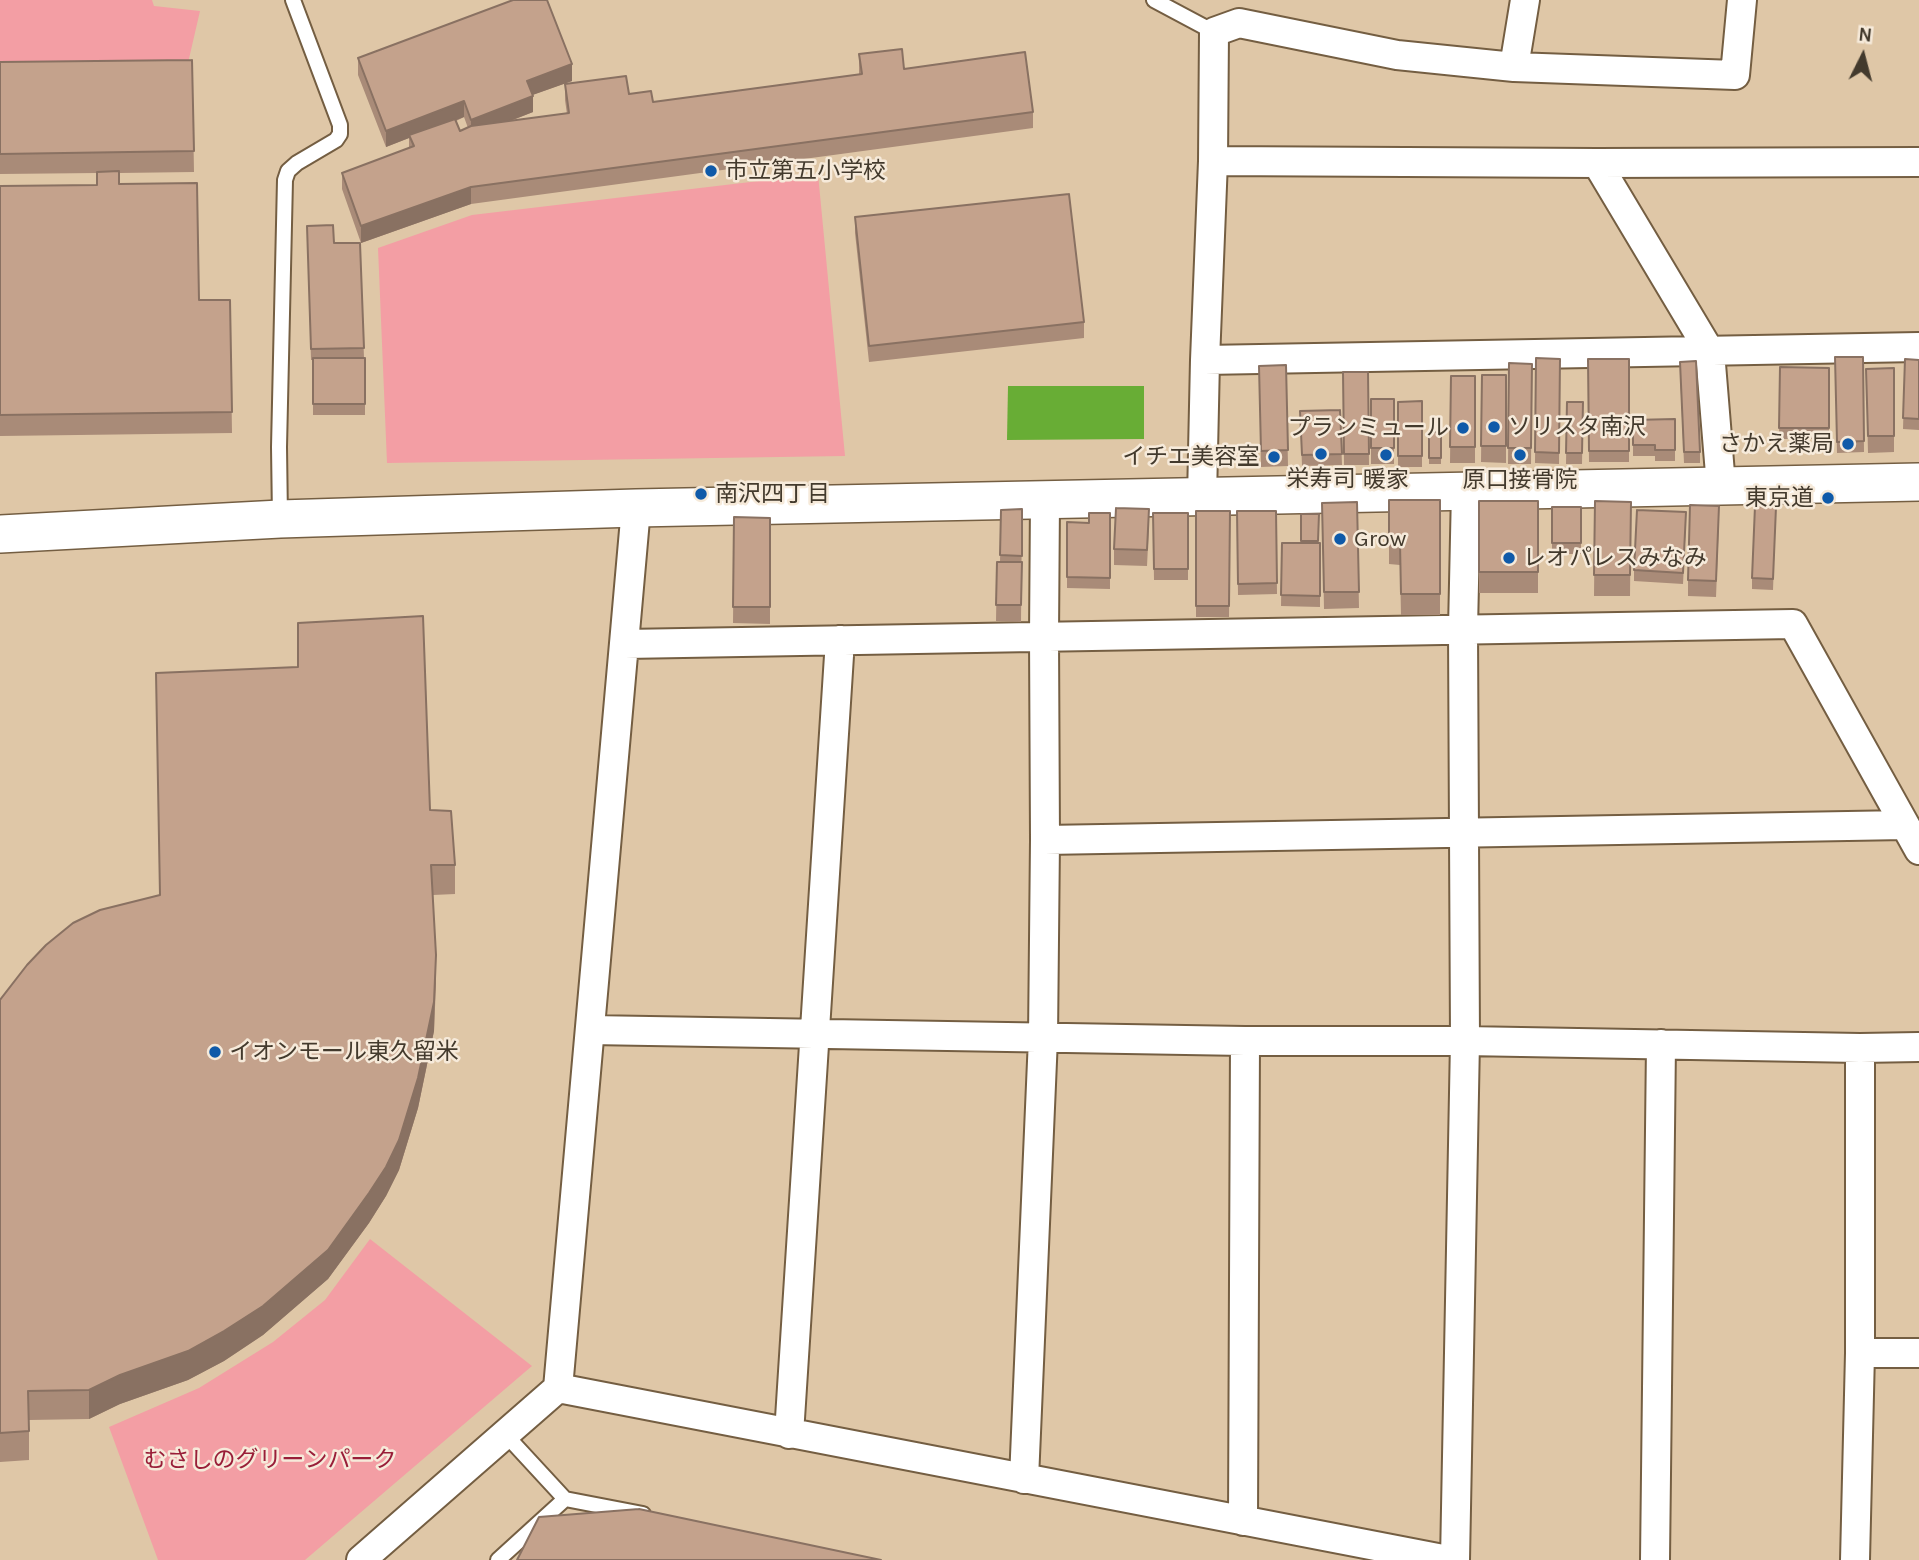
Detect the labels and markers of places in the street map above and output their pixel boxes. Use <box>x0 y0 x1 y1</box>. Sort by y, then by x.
place label: 市立第五小学校 <box>725 157 886 185</box>
marker: 市立第五小学校 <box>703 163 719 179</box>
place label: ソリスタ南沢 <box>1508 413 1646 441</box>
place label: プランミュール <box>1288 414 1449 442</box>
marker: ソリスタ南沢 <box>1486 419 1502 435</box>
marker: プランミュール <box>1455 420 1471 436</box>
place label: さかえ薬局 <box>1719 430 1834 458</box>
marker: さかえ薬局 <box>1840 436 1856 452</box>
place label: イチエ美容室 <box>1122 443 1260 471</box>
marker: 栄寿司 <box>1313 446 1329 462</box>
marker: 暖家 <box>1378 447 1394 463</box>
marker: 原口接骨院 <box>1512 447 1528 463</box>
marker: イチエ美容室 <box>1266 449 1282 465</box>
place label: 栄寿司 <box>1287 465 1355 493</box>
place label: 暖家 <box>1363 466 1409 494</box>
place label: 原口接骨院 <box>1463 466 1577 494</box>
place label: 南沢四丁目 <box>715 480 830 508</box>
place label: 東京道 <box>1745 484 1814 512</box>
marker: 南沢四丁目 <box>693 486 709 502</box>
marker: 東京道 <box>1820 490 1836 506</box>
place label: Grow <box>1354 525 1406 553</box>
marker: Grow <box>1332 531 1348 547</box>
place label: レオパレスみなみ <box>1523 544 1707 572</box>
marker: レオパレスみなみ <box>1501 550 1517 566</box>
place label: イオンモール東久留米 <box>229 1038 459 1066</box>
marker: イオンモール東久留米 <box>207 1044 223 1060</box>

